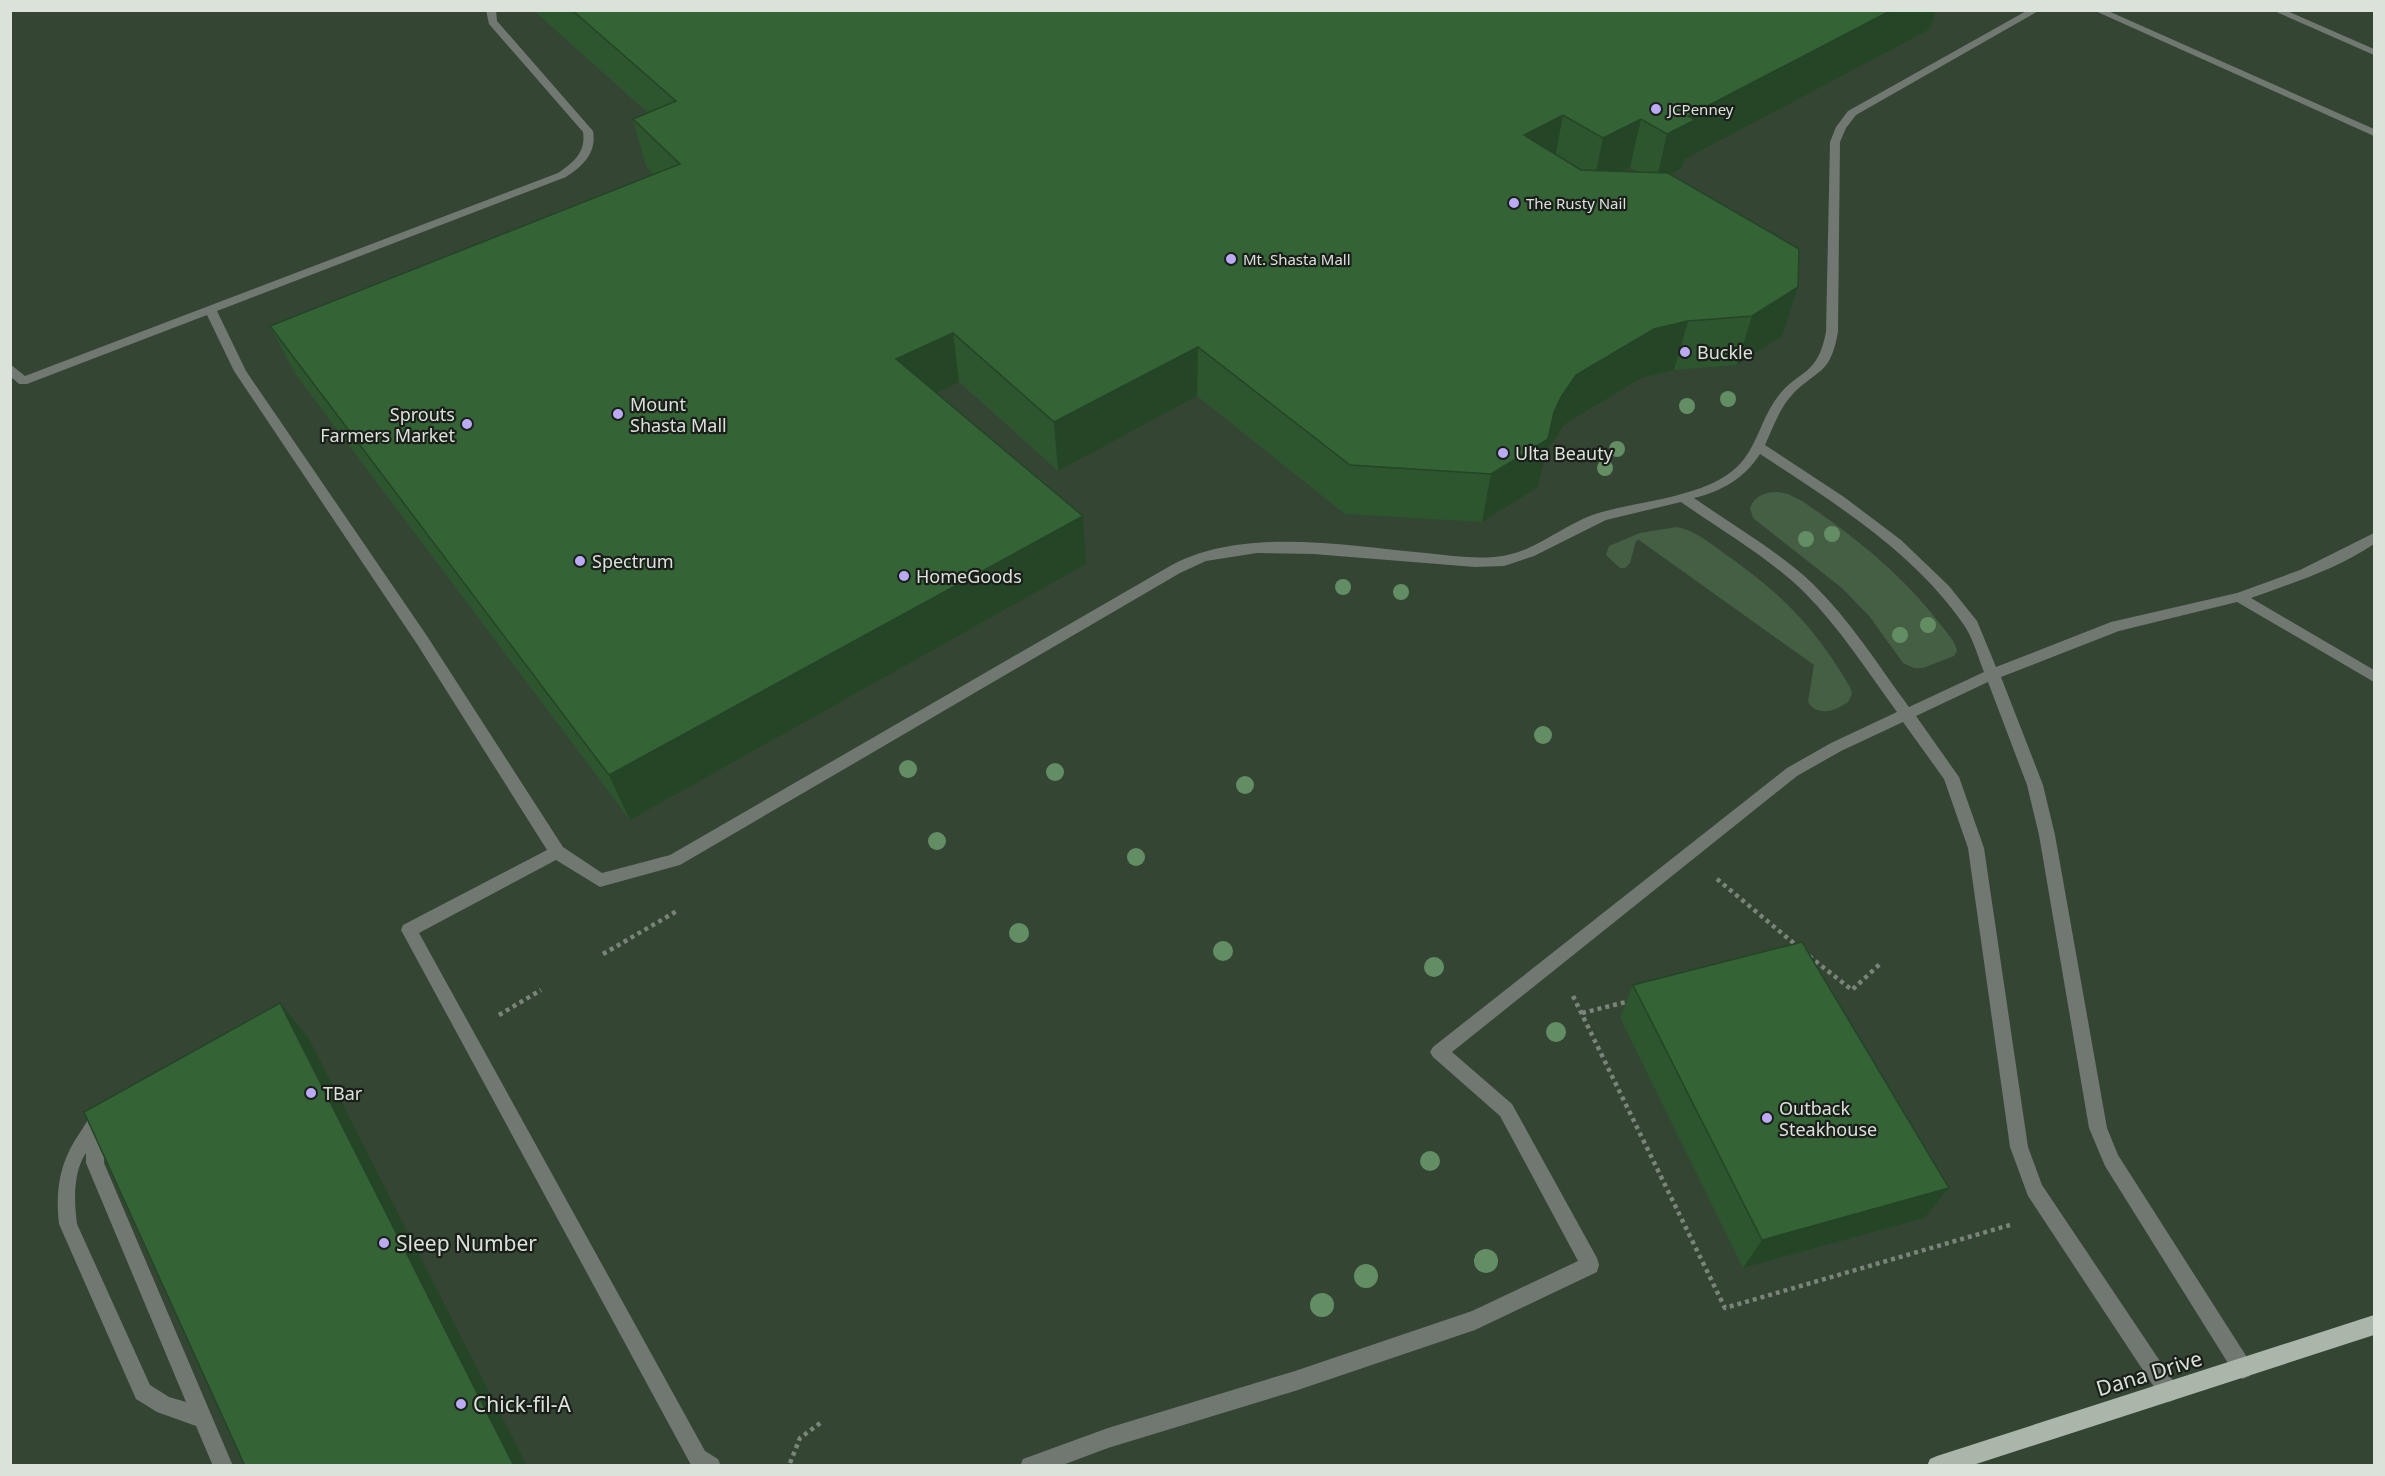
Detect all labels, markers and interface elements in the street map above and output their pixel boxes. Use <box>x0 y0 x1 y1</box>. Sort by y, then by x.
place label: JCPenney <box>1666 99 1734 119</box>
marker: JCPenney <box>1649 102 1663 116</box>
place label: The Rusty Nail <box>1526 193 1626 213</box>
marker: The Rusty Nail <box>1507 196 1521 210</box>
place label: Mt. Shasta Mall <box>1243 249 1351 269</box>
marker: Mt. Shasta Mall <box>1224 252 1238 266</box>
place label: Buckle <box>1697 340 1753 364</box>
marker: Buckle <box>1678 345 1692 359</box>
place label: Mount Shasta Mall <box>630 392 727 437</box>
place label: Sprouts Farmers Market <box>320 402 455 447</box>
marker: Mount Shasta Mall <box>611 407 625 421</box>
marker: Sprouts Farmers Market <box>460 417 474 431</box>
place label: Ulta Beauty <box>1515 441 1614 465</box>
marker: Ulta Beauty <box>1496 446 1510 460</box>
place label: Spectrum <box>592 549 674 573</box>
marker: Spectrum <box>573 554 587 568</box>
place label: HomeGoods <box>916 564 1022 588</box>
marker: HomeGoods <box>897 569 911 583</box>
place label: TBar <box>323 1081 363 1105</box>
marker: TBar <box>304 1086 318 1100</box>
place label: Outback Steakhouse <box>1779 1096 1877 1141</box>
marker: Outback Steakhouse <box>1760 1111 1774 1125</box>
place label: Sleep Number <box>396 1229 537 1257</box>
marker: Sleep Number <box>377 1236 391 1250</box>
street label: Dana Drive <box>2093 1344 2205 1402</box>
place label: Chick-fil-A <box>473 1390 572 1418</box>
marker: Chick-fil-A <box>454 1397 468 1411</box>

